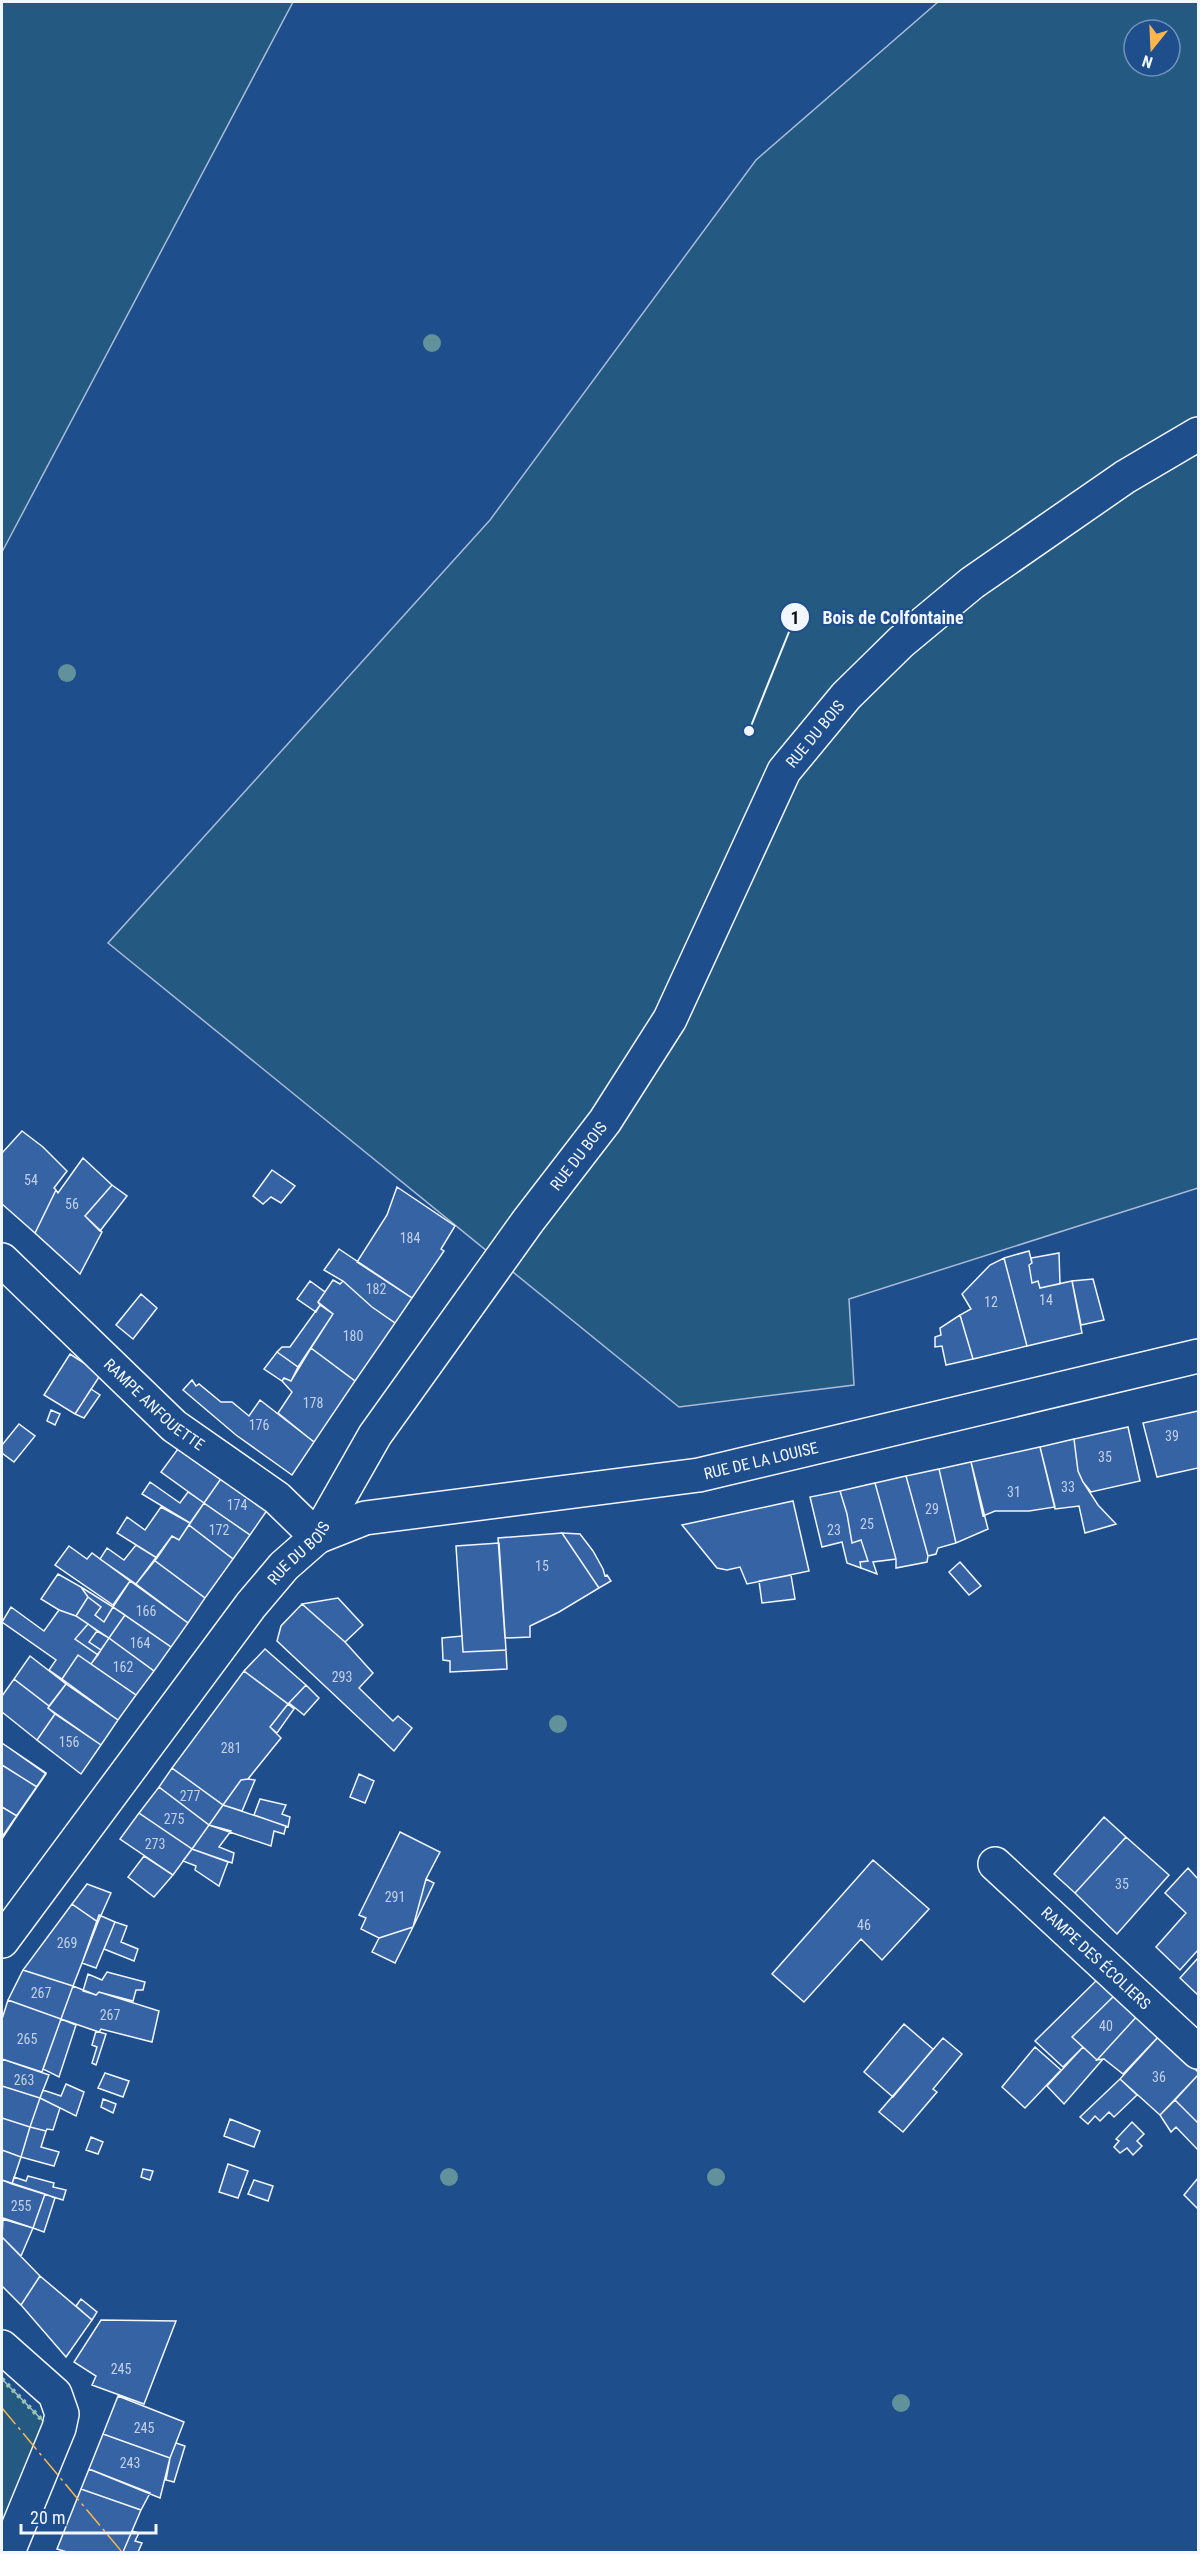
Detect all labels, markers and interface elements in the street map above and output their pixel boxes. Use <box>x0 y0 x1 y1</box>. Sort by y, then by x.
north arrow <box>1122 18 1182 78</box>
text: N <box>1140 51 1155 72</box>
callout: Bois de Colfontaine <box>780 599 975 635</box>
text: 1 <box>790 607 800 628</box>
text: Bois de Colfontaine <box>822 607 964 628</box>
street label: RUE DU BOIS <box>782 697 848 772</box>
street label: RUE DU BOIS <box>546 1118 611 1194</box>
house number: 54 <box>24 1172 38 1188</box>
house number: 56 <box>65 1196 79 1212</box>
house number: 184 <box>400 1230 420 1246</box>
house number: 182 <box>366 1281 386 1297</box>
house number: 14 <box>1039 1292 1053 1308</box>
house number: 12 <box>984 1294 998 1310</box>
house number: 180 <box>343 1328 363 1344</box>
street label: RAMPE ANFOUETTE <box>100 1355 208 1454</box>
house number: 178 <box>303 1395 323 1411</box>
house number: 176 <box>249 1417 269 1433</box>
house number: 39 <box>1165 1428 1179 1444</box>
street label: RUE DE LA LOUISE <box>702 1438 820 1483</box>
house number: 35 <box>1098 1449 1112 1465</box>
house number: 33 <box>1061 1479 1075 1495</box>
house number: 31 <box>1007 1484 1021 1500</box>
house number: 174 <box>227 1497 247 1513</box>
house number: 29 <box>925 1501 939 1517</box>
house number: 25 <box>860 1516 874 1532</box>
street label: RUE DU BOIS <box>264 1518 334 1589</box>
house number: 172 <box>209 1522 229 1538</box>
house number: 23 <box>827 1522 841 1538</box>
house number: 15 <box>535 1558 549 1574</box>
house number: 166 <box>136 1603 156 1619</box>
house number: 164 <box>130 1635 150 1651</box>
house number: 162 <box>113 1659 133 1675</box>
house number: 293 <box>332 1669 352 1685</box>
house number: 156 <box>59 1734 79 1750</box>
house number: 281 <box>221 1740 241 1756</box>
house number: 277 <box>180 1788 200 1804</box>
house number: 275 <box>164 1811 184 1827</box>
house number: 273 <box>145 1836 165 1852</box>
house number: 35 <box>1115 1876 1129 1892</box>
house number: 291 <box>385 1889 405 1905</box>
street label: RAMPE DES ÉCOLIERS <box>1037 1903 1155 2013</box>
house number: 46 <box>857 1917 871 1933</box>
house number: 269 <box>57 1935 77 1951</box>
house number: 267 <box>31 1985 51 2001</box>
house number: 267 <box>100 2007 120 2023</box>
house number: 40 <box>1099 2018 1113 2034</box>
house number: 265 <box>17 2031 37 2047</box>
house number: 36 <box>1152 2069 1166 2085</box>
house number: 263 <box>14 2072 34 2088</box>
house number: 255 <box>11 2198 31 2214</box>
house number: 245 <box>111 2361 131 2377</box>
house number: 245 <box>134 2420 154 2436</box>
house number: 243 <box>120 2455 140 2471</box>
scale bar <box>21 2497 156 2535</box>
text: 20 m <box>30 2507 65 2528</box>

